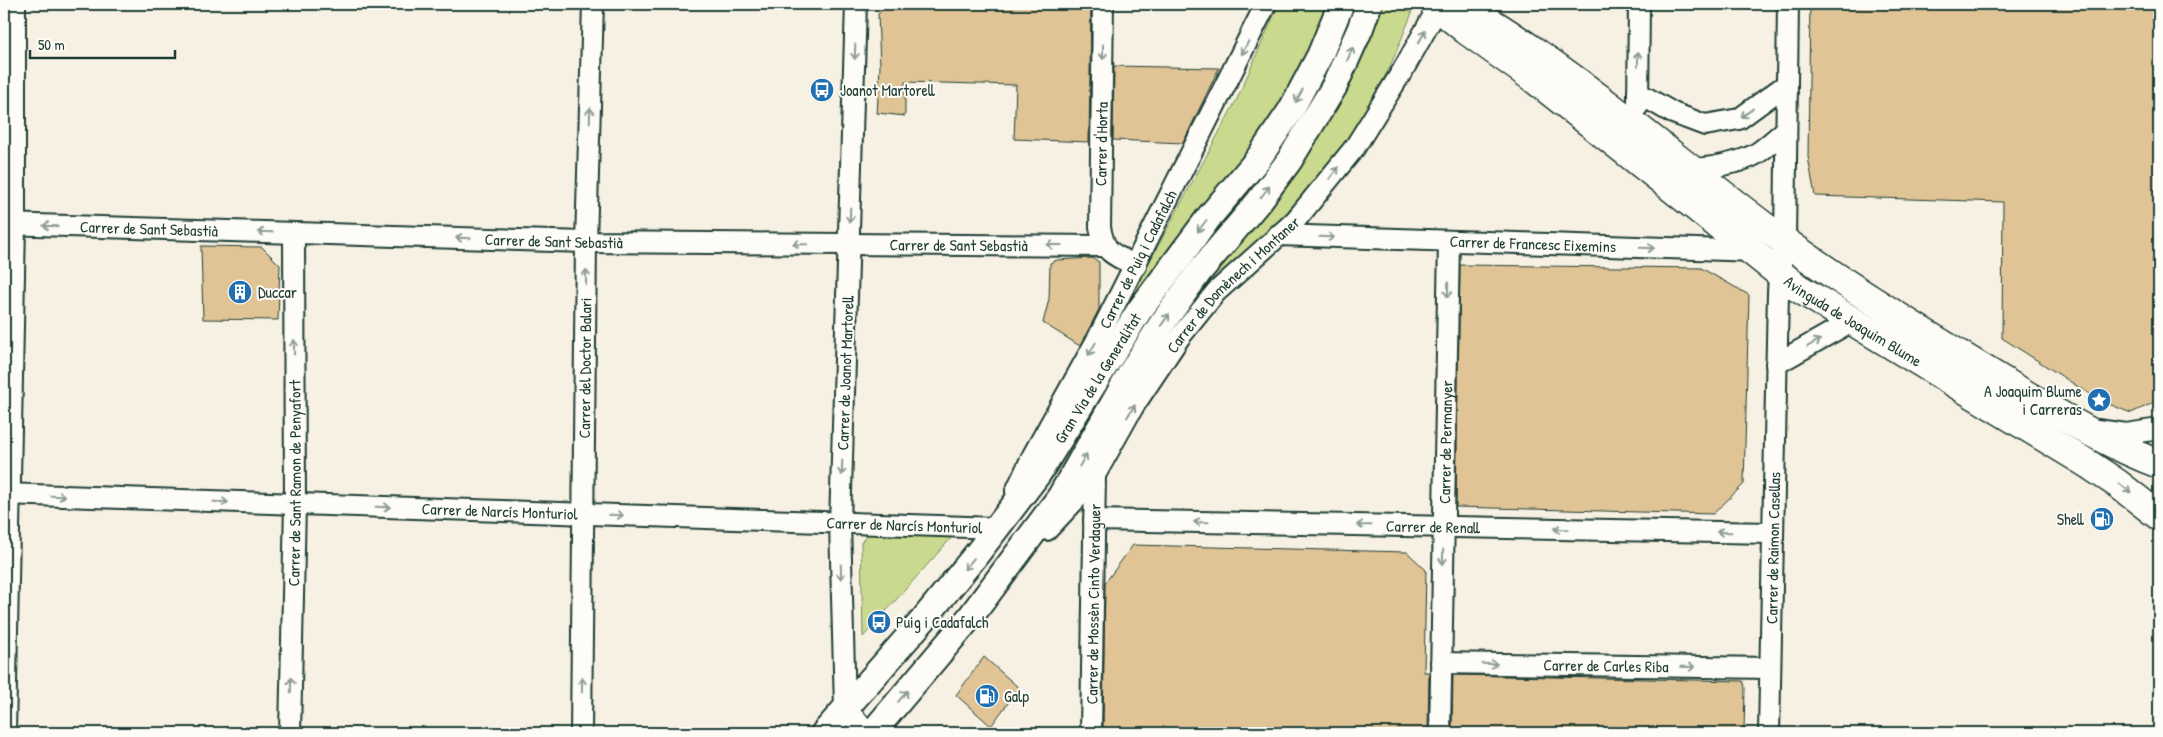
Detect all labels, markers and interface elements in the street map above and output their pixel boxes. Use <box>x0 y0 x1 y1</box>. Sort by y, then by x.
scale bar <box>30 28 175 60</box>
one-way arrow <box>1417 29 1427 44</box>
text: 50 m <box>38 34 65 55</box>
one-way arrow <box>1240 40 1249 55</box>
one-way arrow <box>850 44 859 60</box>
one-way arrow <box>1098 44 1108 60</box>
one-way arrow <box>1345 47 1355 62</box>
one-way arrow <box>1633 52 1643 68</box>
bus stop icon: Joanot Martorell <box>809 77 835 103</box>
place label: Joanot Martorell <box>840 79 935 101</box>
one-way arrow <box>1294 88 1304 103</box>
street label: Carrer d'Horta <box>1089 102 1113 186</box>
one-way arrow <box>585 107 594 123</box>
one-way arrow <box>1741 108 1755 118</box>
one-way arrow <box>1329 167 1340 180</box>
street label: Carrer de Puig i Cadafalch <box>1094 186 1182 332</box>
one-way arrow <box>1260 186 1271 199</box>
one-way arrow <box>845 206 855 223</box>
street label: Carrer de Domènech i Montaner <box>1161 211 1304 357</box>
street label: Carrer de Sant Sebastià <box>80 215 218 242</box>
one-way arrow <box>1197 219 1207 233</box>
one-way arrow <box>43 221 59 230</box>
one-way arrow <box>258 227 274 237</box>
street label: Carrer de Sant Sebastià <box>484 228 623 253</box>
street label: Carrer de Francesc Eixemins <box>1449 230 1616 257</box>
one-way arrow <box>1318 232 1335 242</box>
street label: Carrer de Sant Sebastià <box>890 233 1028 256</box>
one-way arrow <box>455 234 471 243</box>
one-way arrow <box>792 239 808 249</box>
one-way arrow <box>1047 240 1063 250</box>
one-way arrow <box>1639 244 1655 253</box>
one-way arrow <box>581 269 591 286</box>
street label: Avinguda de Joaquim Blume <box>1780 270 1927 372</box>
building icon: Duccar <box>227 279 253 305</box>
place label: Duccar <box>258 281 297 303</box>
one-way arrow <box>1443 282 1453 298</box>
street label: Carrer de Joanot Martorell <box>831 295 859 451</box>
street label: Carrer del Doctor Balari <box>573 297 596 439</box>
street label: Gran Via de la Generalitat <box>1049 308 1146 447</box>
one-way arrow <box>1160 313 1170 327</box>
one-way arrow <box>1807 337 1821 347</box>
one-way arrow <box>289 339 299 356</box>
one-way arrow <box>1087 341 1097 355</box>
street label: Carrer de Sant Ramon de Penyafort <box>282 379 306 586</box>
street label: Carrer de Permanyer <box>1433 380 1457 504</box>
place label: A Joaquim Blume i Carreras <box>1984 380 2083 420</box>
place icon: A Joaquim Blume i Carreras <box>2086 387 2112 413</box>
one-way arrow <box>1127 404 1137 418</box>
one-way arrow <box>1078 453 1088 467</box>
one-way arrow <box>837 460 846 476</box>
street label: Carrer de Raimon Casellas <box>1760 472 1785 624</box>
one-way arrow <box>2118 483 2131 494</box>
one-way arrow <box>50 491 66 501</box>
one-way arrow <box>213 497 229 506</box>
street label: Carrer de Narcís Monturiol <box>421 497 579 525</box>
one-way arrow <box>375 502 391 512</box>
street label: Carrer de Mossèn Cinto Verdaguer <box>1080 503 1106 705</box>
fuel station icon: Shell <box>2089 506 2115 532</box>
place label: Shell <box>2057 508 2084 530</box>
one-way arrow <box>607 510 623 520</box>
street label: Carrer de Narcís Monturiol <box>826 511 984 539</box>
street label: Carrer de Renall <box>1386 515 1480 538</box>
one-way arrow <box>1193 517 1210 527</box>
one-way arrow <box>1356 520 1372 530</box>
one-way arrow <box>1553 524 1570 534</box>
one-way arrow <box>1716 527 1732 537</box>
one-way arrow <box>1438 549 1448 565</box>
one-way arrow <box>963 558 974 571</box>
one-way arrow <box>836 564 846 580</box>
bus stop icon: Puig i Cadafalch <box>866 609 892 635</box>
place label: Puig i Cadafalch <box>896 611 989 633</box>
street label: Carrer de Carles Riba <box>1543 654 1669 677</box>
one-way arrow <box>1482 659 1498 668</box>
one-way arrow <box>1679 662 1695 672</box>
one-way arrow <box>286 677 296 693</box>
one-way arrow <box>577 677 586 693</box>
fuel station icon: Galp <box>974 683 1000 709</box>
place label: Galp <box>1004 685 1029 707</box>
one-way arrow <box>898 690 909 703</box>

